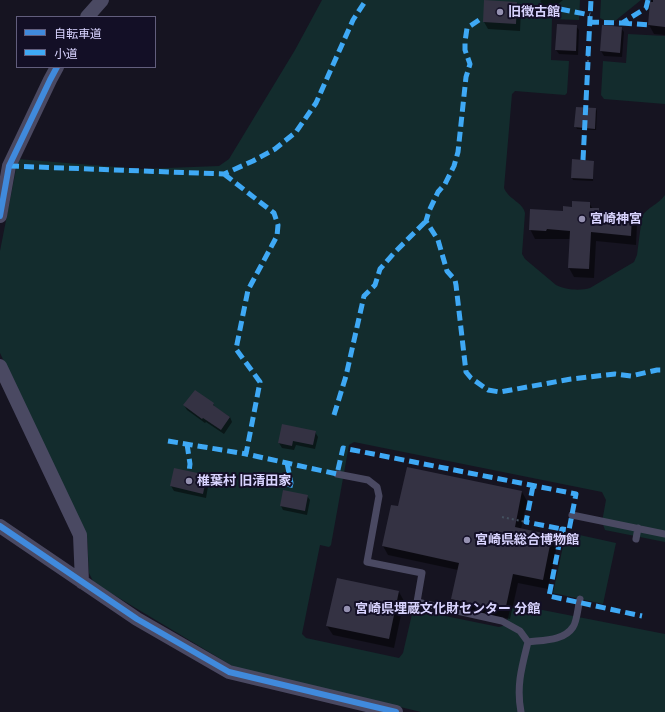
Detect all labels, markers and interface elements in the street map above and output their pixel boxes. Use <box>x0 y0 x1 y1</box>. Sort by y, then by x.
place label: 旧徴古館 <box>508 4 560 20</box>
marker: 旧徴古館 <box>495 7 505 17</box>
legend <box>16 16 156 68</box>
text: 自転車道 <box>54 26 102 41</box>
text: 小道 <box>54 46 78 61</box>
place label: 宮崎神宮 <box>590 211 642 227</box>
marker: 宮崎神宮 <box>577 214 587 224</box>
place label: 椎葉村 旧清田家 <box>197 473 291 489</box>
marker: 椎葉村 旧清田家 <box>184 476 194 486</box>
place label: 宮崎県総合博物館 <box>475 532 579 548</box>
marker: 宮崎県総合博物館 <box>462 535 472 545</box>
place label: 宮崎県埋蔵文化財センター 分館 <box>355 601 540 617</box>
marker: 宮崎県埋蔵文化財センター 分館 <box>342 604 352 614</box>

